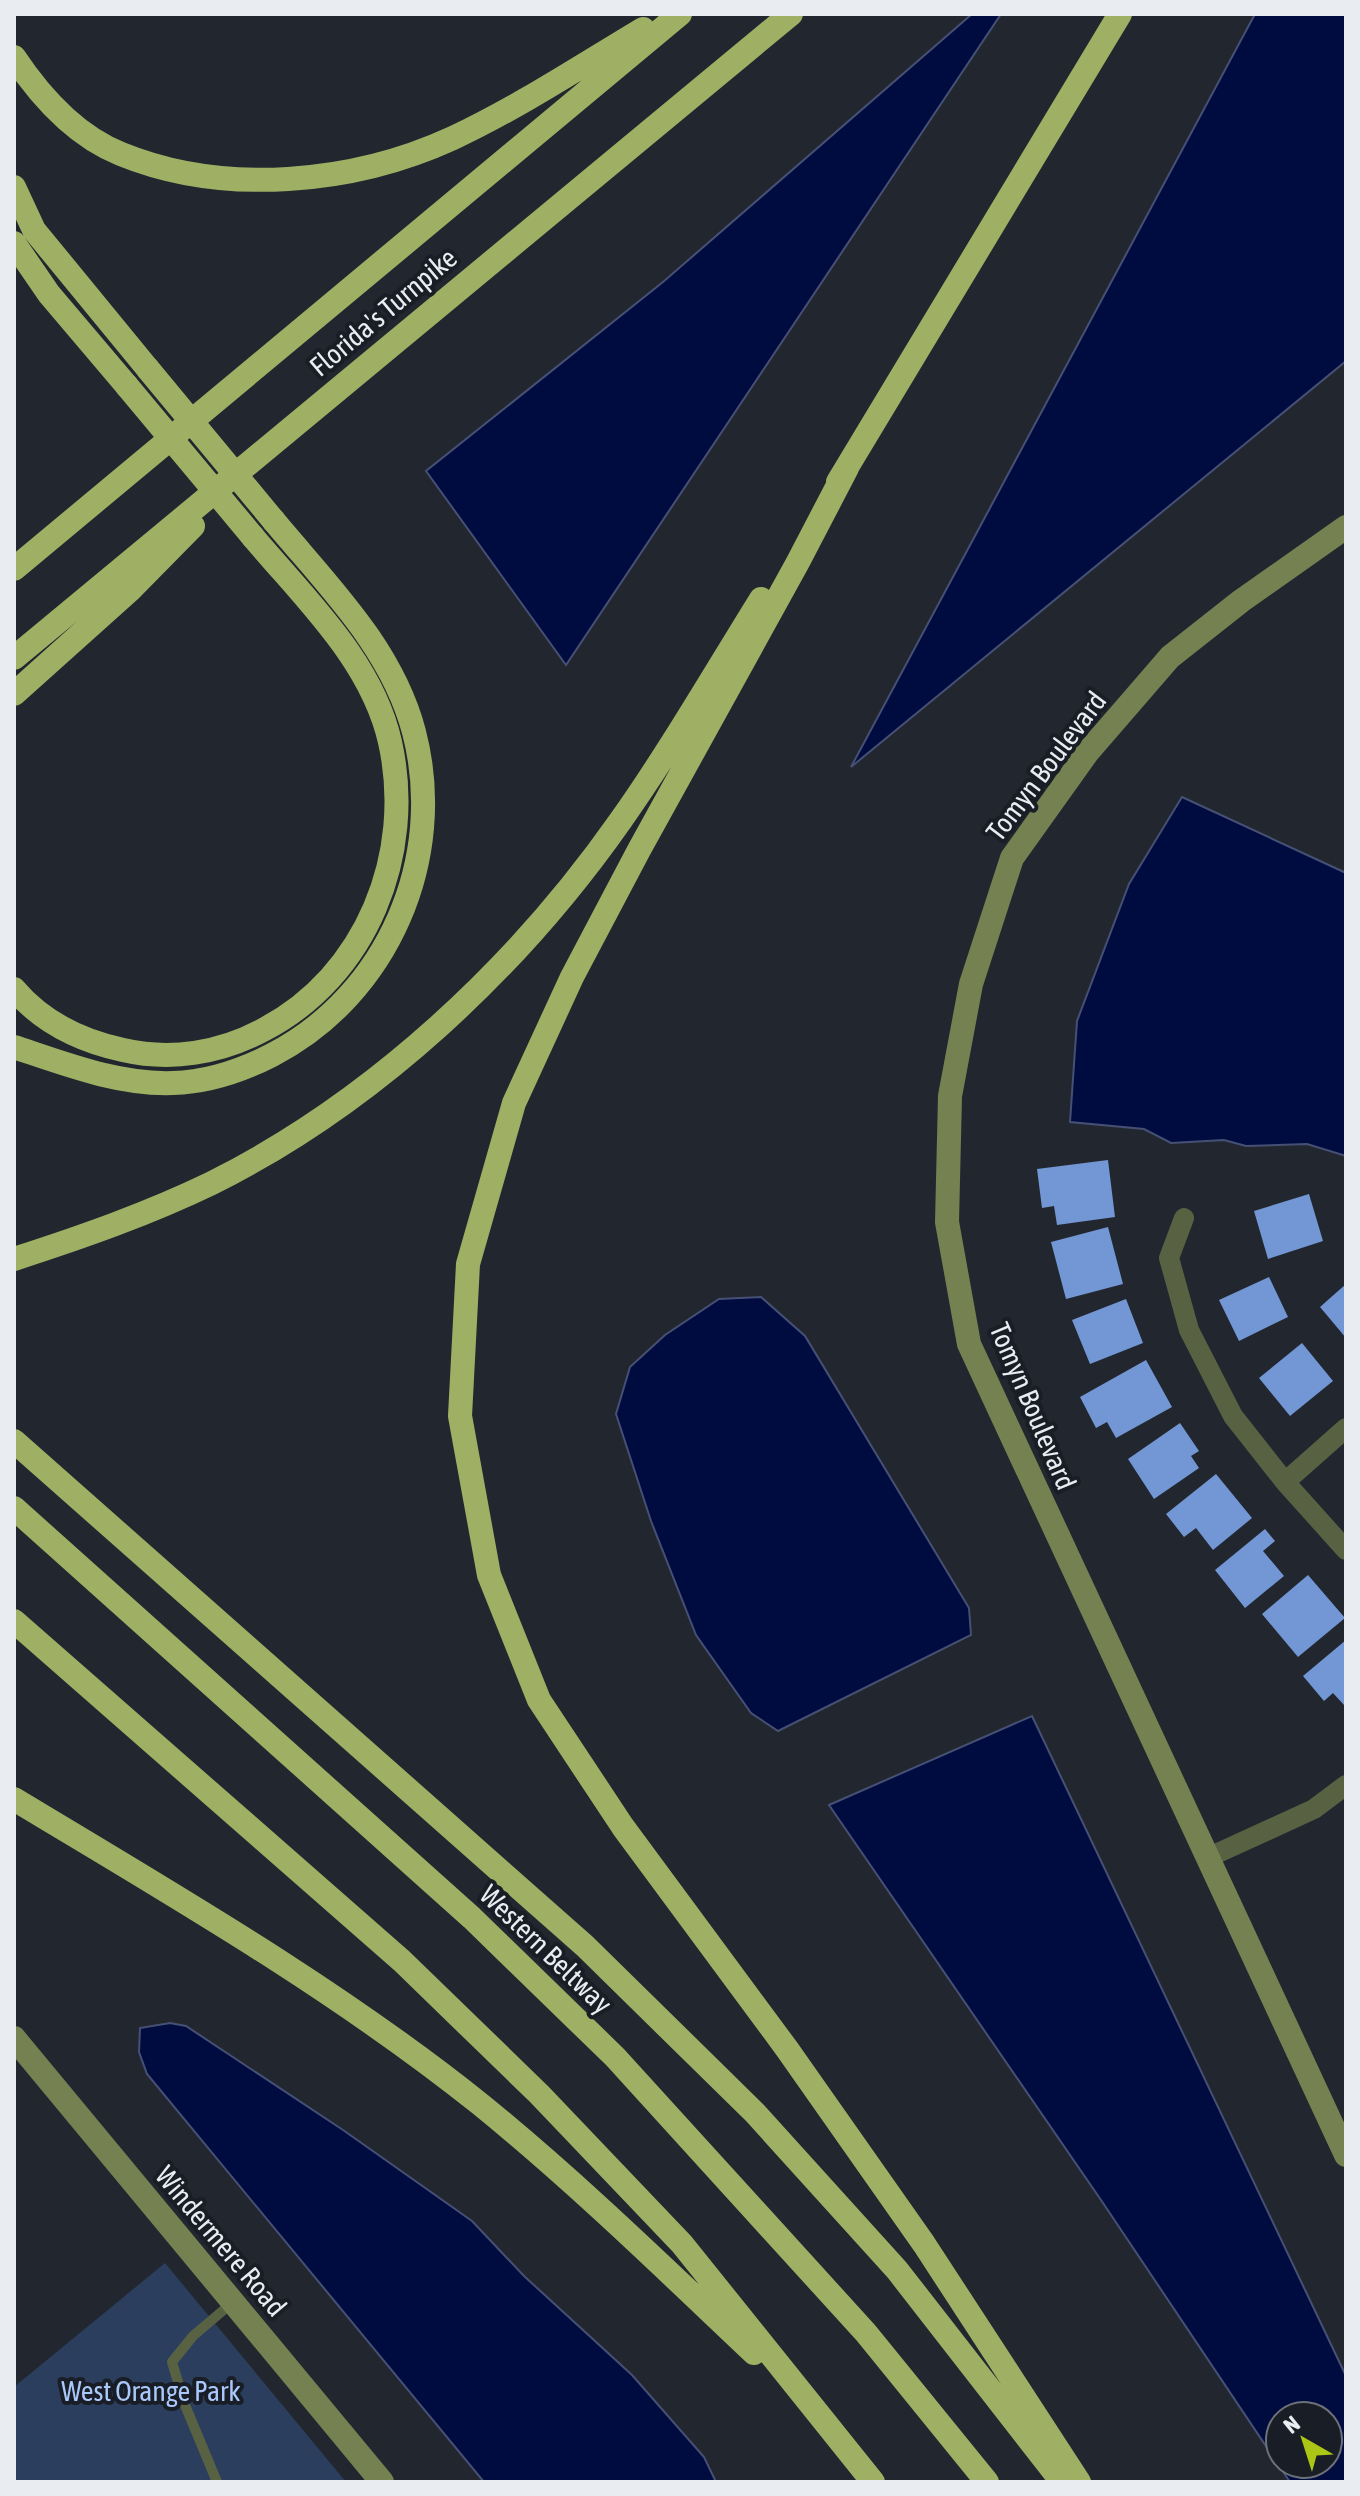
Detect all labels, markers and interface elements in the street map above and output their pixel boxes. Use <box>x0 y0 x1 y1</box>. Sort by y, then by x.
street label: Florida's Turnpike <box>303 241 463 383</box>
street label: Tomyn Boulevard <box>980 685 1112 847</box>
street label: Tomyn Boulevard <box>983 1318 1083 1494</box>
street label: Western Beltway <box>473 1878 619 2020</box>
street label: Windermere Road <box>149 2160 293 2322</box>
park label: West Orange Park <box>61 2375 241 2407</box>
north arrow <box>1264 2400 1344 2480</box>
text: N <box>1278 2410 1305 2439</box>

